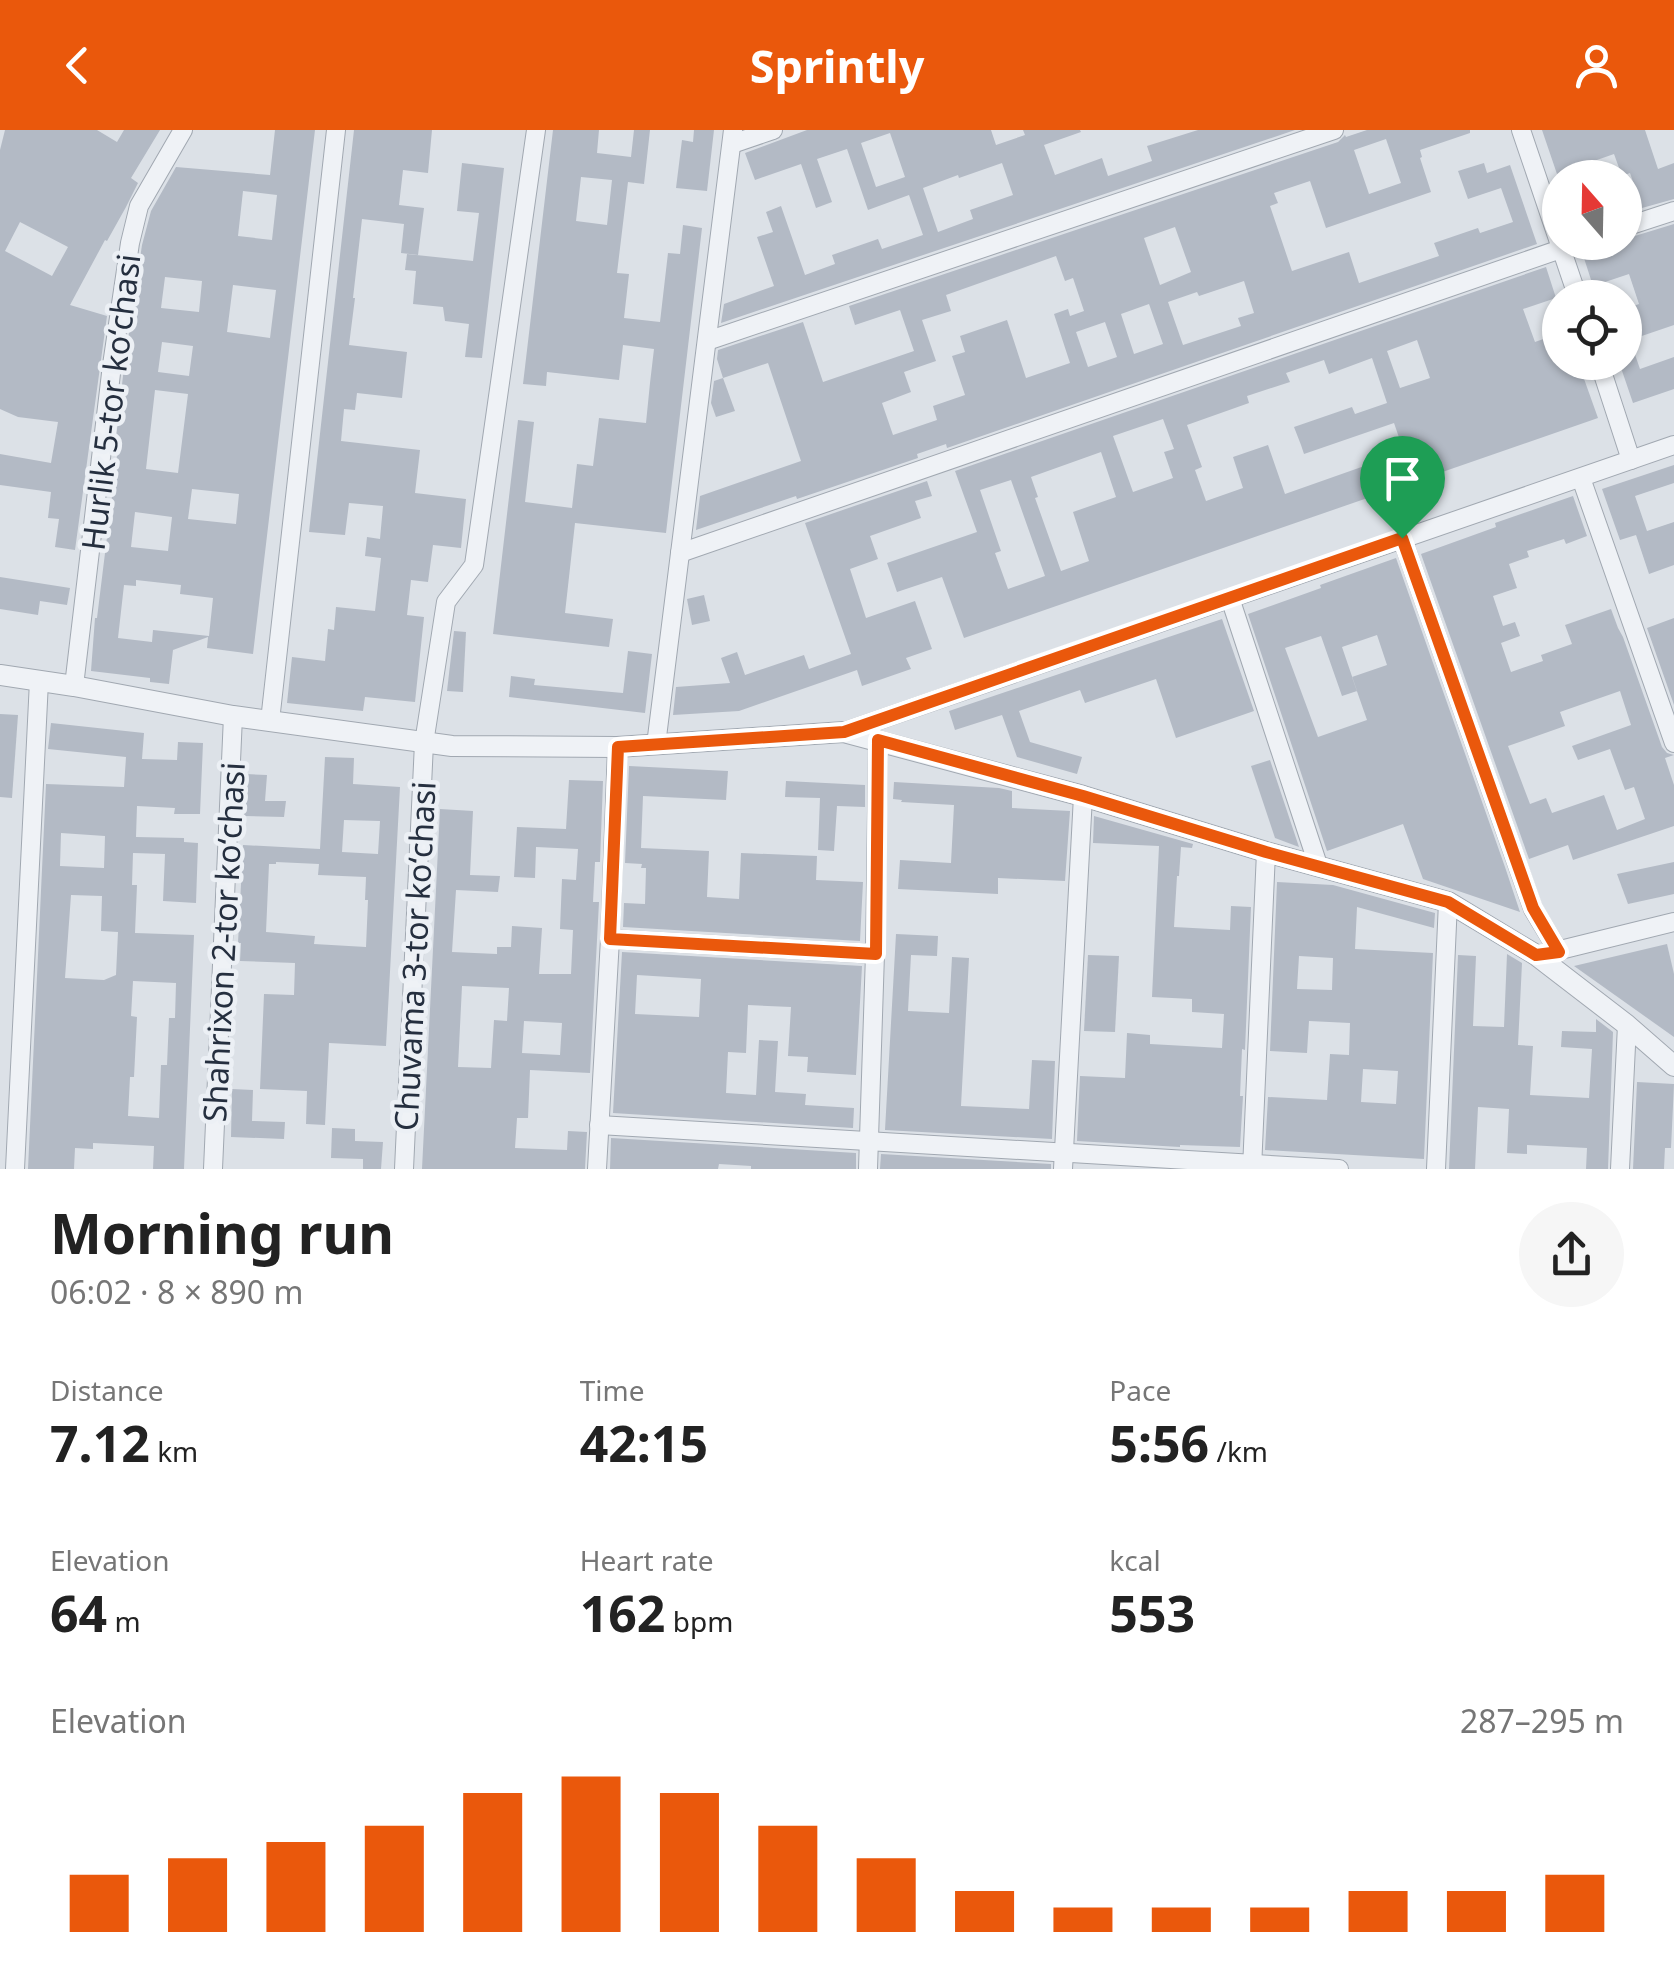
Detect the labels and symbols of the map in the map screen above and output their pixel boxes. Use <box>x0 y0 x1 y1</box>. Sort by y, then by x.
north arrow <box>1542 160 1642 260</box>
street label: Hurlik 5-tor koʻchasi <box>70 251 150 553</box>
pin <box>1360 436 1445 539</box>
street label: Shahrixon 2-tor koʻchasi <box>192 761 254 1123</box>
street label: Chuvama 3-tor koʻchasi <box>383 780 445 1132</box>

